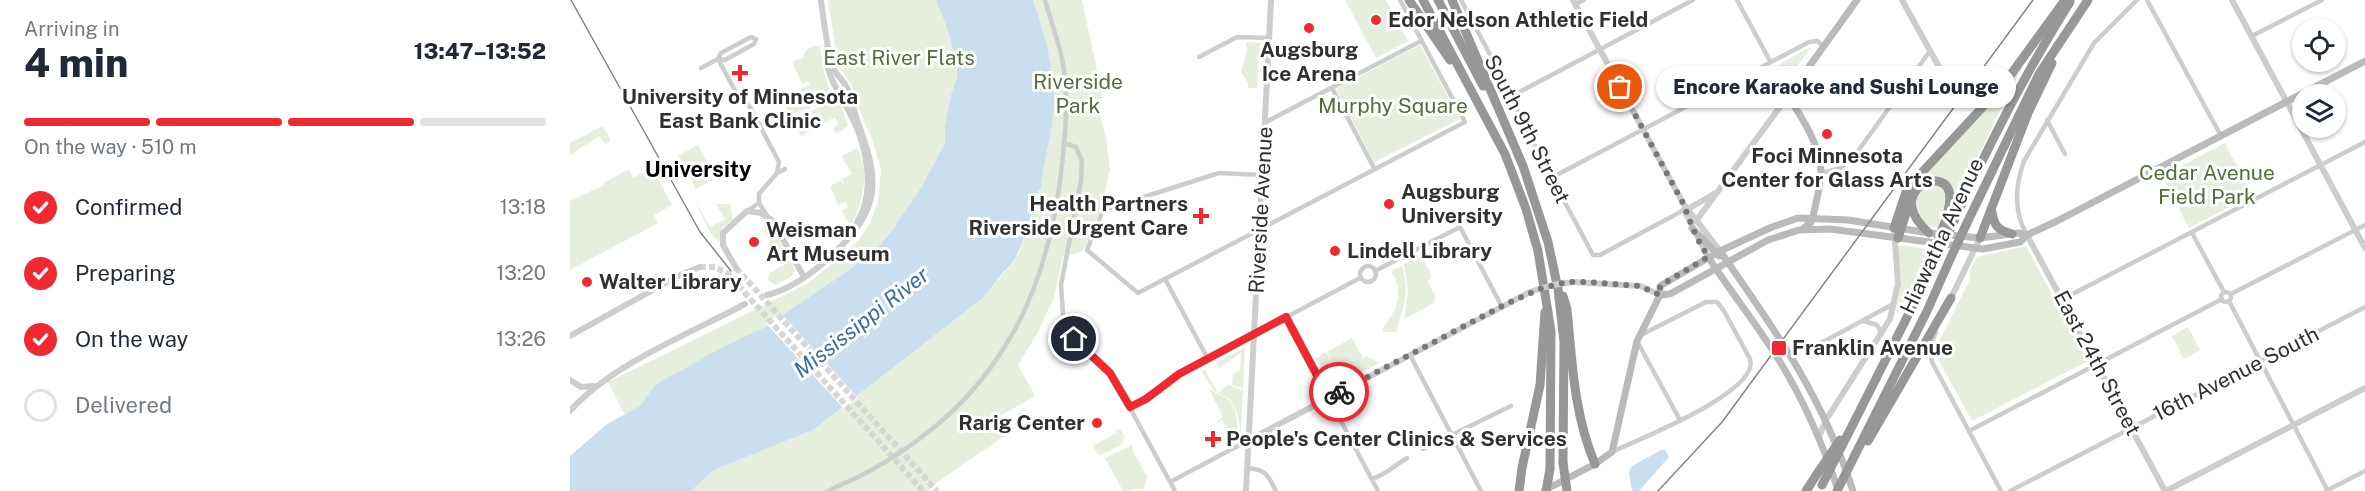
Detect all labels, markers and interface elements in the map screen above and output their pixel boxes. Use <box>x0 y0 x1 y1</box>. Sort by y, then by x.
place label: Edor Nelson Athletic Field <box>1388 7 1648 32</box>
marker: Edor Nelson Athletic Field <box>1369 13 1383 27</box>
text: Arriving in <box>24 17 119 41</box>
map controls <box>2292 18 2346 138</box>
button: locate <box>2292 18 2346 72</box>
marker: Augsburg Ice Arena <box>1302 21 1316 35</box>
place label: Augsburg Ice Arena <box>1260 37 1358 86</box>
text: 13:47–13:52 <box>414 38 546 64</box>
text: 4 min <box>24 40 128 86</box>
park label: East River Flats <box>823 45 975 70</box>
street label: South 9th Street <box>1479 50 1576 207</box>
pin <box>1594 61 1645 112</box>
marker: University of Minnesota East Bank Clinic <box>731 64 749 82</box>
callout: Encore Karaoke and Sushi Lounge <box>1656 66 2016 108</box>
park label: Riverside Park <box>1033 69 1123 118</box>
icon: bag <box>1603 70 1636 103</box>
text: Encore Karaoke and Sushi Lounge <box>1673 75 1999 99</box>
place label: University of Minnesota East Bank Clinic <box>622 84 858 133</box>
button: layers <box>2292 84 2346 138</box>
park label: Murphy Square <box>1318 93 1468 118</box>
street label: Riverside Avenue <box>1244 126 1277 294</box>
marker: Foci Minnesota Center for Glass Arts <box>1820 127 1834 141</box>
text: On the way · 510 m <box>24 135 196 159</box>
place label: Foci Minnesota Center for Glass Arts <box>1721 143 1933 192</box>
street label: Hiawatha Avenue <box>1895 154 1989 318</box>
district label: University <box>645 156 752 182</box>
park label: Cedar Avenue Field Park <box>2139 160 2275 209</box>
place label: Augsburg University <box>1401 179 1503 228</box>
icon: check <box>24 191 57 224</box>
place label: Health Partners Riverside Urgent Care <box>969 191 1188 240</box>
text: Confirmed <box>75 194 182 220</box>
text: 13:18 <box>500 195 546 219</box>
marker: Augsburg University <box>1382 197 1396 211</box>
marker: Health Partners Riverside Urgent Care <box>1192 207 1210 225</box>
place label: Weisman Art Museum <box>766 217 890 266</box>
marker: Weisman Art Museum <box>747 235 761 249</box>
place label: Lindell Library <box>1347 238 1492 263</box>
marker: Lindell Library <box>1328 244 1342 258</box>
icon: check <box>24 257 57 290</box>
text: Preparing <box>75 260 176 286</box>
text: 13:20 <box>496 261 546 285</box>
water label: Mississippi River <box>788 261 934 383</box>
place label: Walter Library <box>599 269 742 294</box>
marker: Walter Library <box>580 275 594 289</box>
street label: East 24th Street <box>2049 286 2146 439</box>
pin <box>1048 313 1099 364</box>
street label: 16th Avenue South <box>2149 321 2323 426</box>
icon: home <box>1057 322 1090 355</box>
icon: check <box>24 323 57 356</box>
text: On the way <box>75 326 188 352</box>
text: 13:26 <box>496 327 546 351</box>
place label: Franklin Avenue <box>1792 335 1953 360</box>
marker: Franklin Avenue <box>1770 339 1788 357</box>
courier <box>1309 362 1369 422</box>
icon: bike <box>1323 376 1356 409</box>
text: Delivered <box>75 392 172 418</box>
place label: Rarig Center <box>958 410 1085 435</box>
marker: Rarig Center <box>1090 416 1104 430</box>
place label: People's Center Clinics & Services <box>1226 426 1567 451</box>
marker: People's Center Clinics & Services <box>1204 430 1222 448</box>

